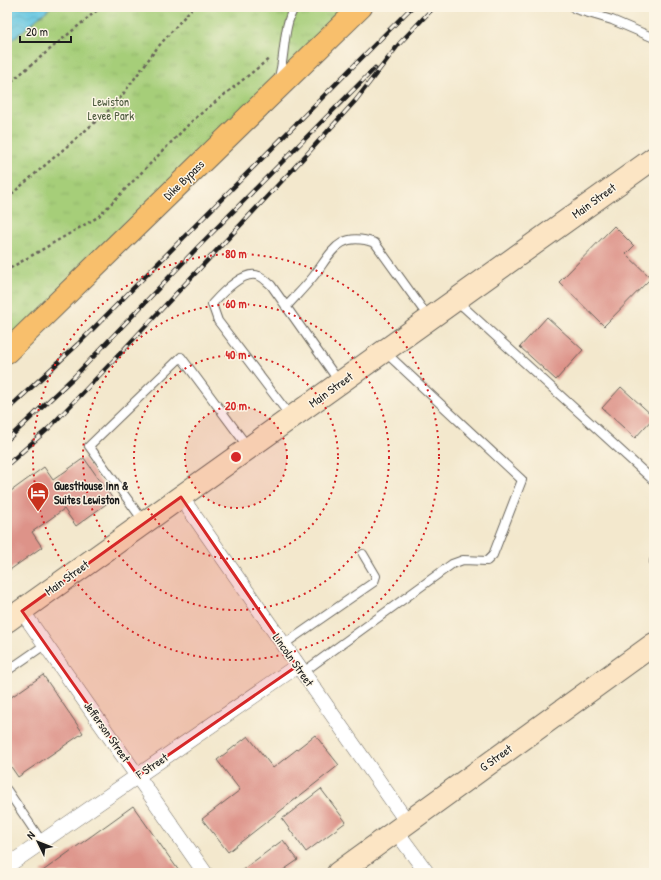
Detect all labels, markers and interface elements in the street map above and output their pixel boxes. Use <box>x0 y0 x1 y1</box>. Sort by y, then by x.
scale bar <box>20 18 71 44</box>
text: 20 m <box>26 23 48 40</box>
park label: Lewiston Levee Park <box>88 93 134 124</box>
street label: Dike Bypass <box>159 156 208 204</box>
street label: Main Street <box>568 178 620 222</box>
text: 80 m <box>225 245 247 262</box>
text: 60 m <box>225 295 247 312</box>
text: 40 m <box>226 346 246 363</box>
street label: Main Street <box>305 367 357 411</box>
text: 20 m <box>225 397 247 414</box>
centre of rings <box>229 450 243 464</box>
place label: GuestHouse Inn & Suites Lewiston <box>54 477 129 508</box>
hotel icon: GuestHouse Inn & Suites Lewiston <box>25 480 51 513</box>
street label: Main Street <box>41 555 93 599</box>
street label: Lincoln Street <box>269 630 318 690</box>
street label: Jefferson Street <box>80 698 135 766</box>
street label: G Street <box>476 739 516 775</box>
street label: F Street <box>132 748 172 783</box>
north arrow <box>18 822 58 862</box>
text: N <box>24 828 38 842</box>

